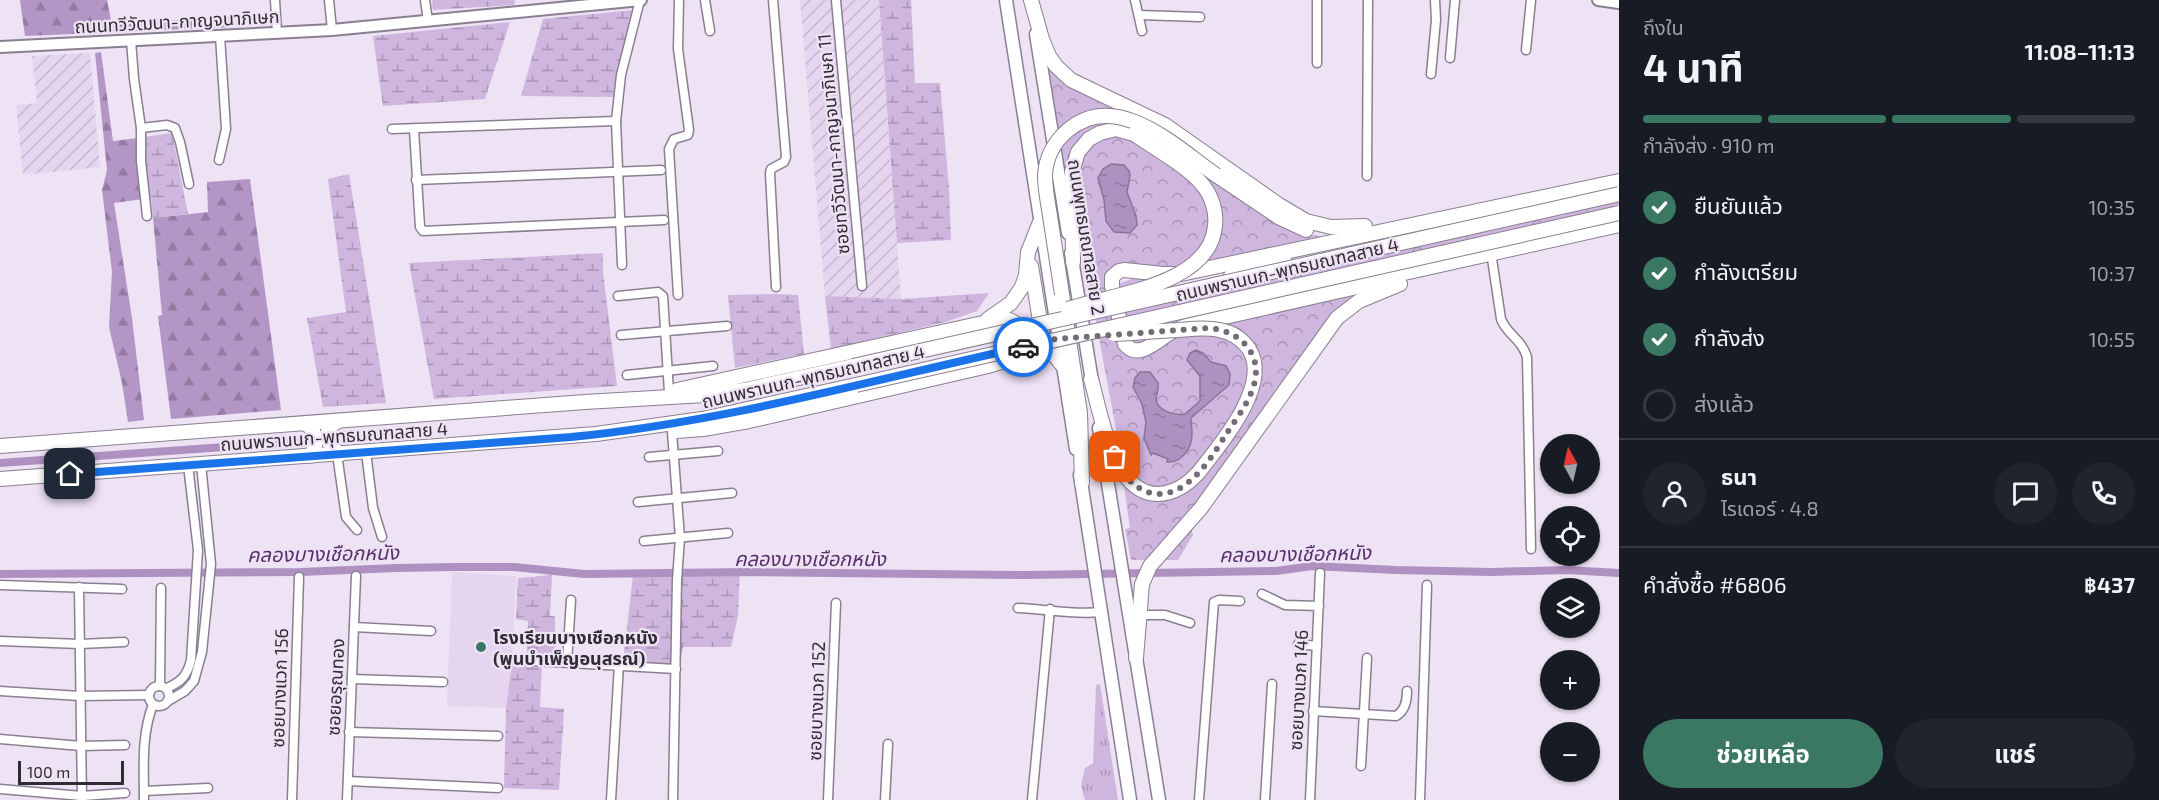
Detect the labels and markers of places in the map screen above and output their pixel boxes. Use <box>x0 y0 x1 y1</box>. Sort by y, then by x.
pin <box>1089 431 1140 482</box>
pin <box>44 448 95 499</box>
place label: โรงเรียนบางเชือกหนัง (พูนบำเพ็ญอนุสรณ์) <box>493 626 658 670</box>
marker: โรงเรียนบางเชือกหนัง (พูนบำเพ็ญอนุสรณ์) <box>474 640 488 654</box>

